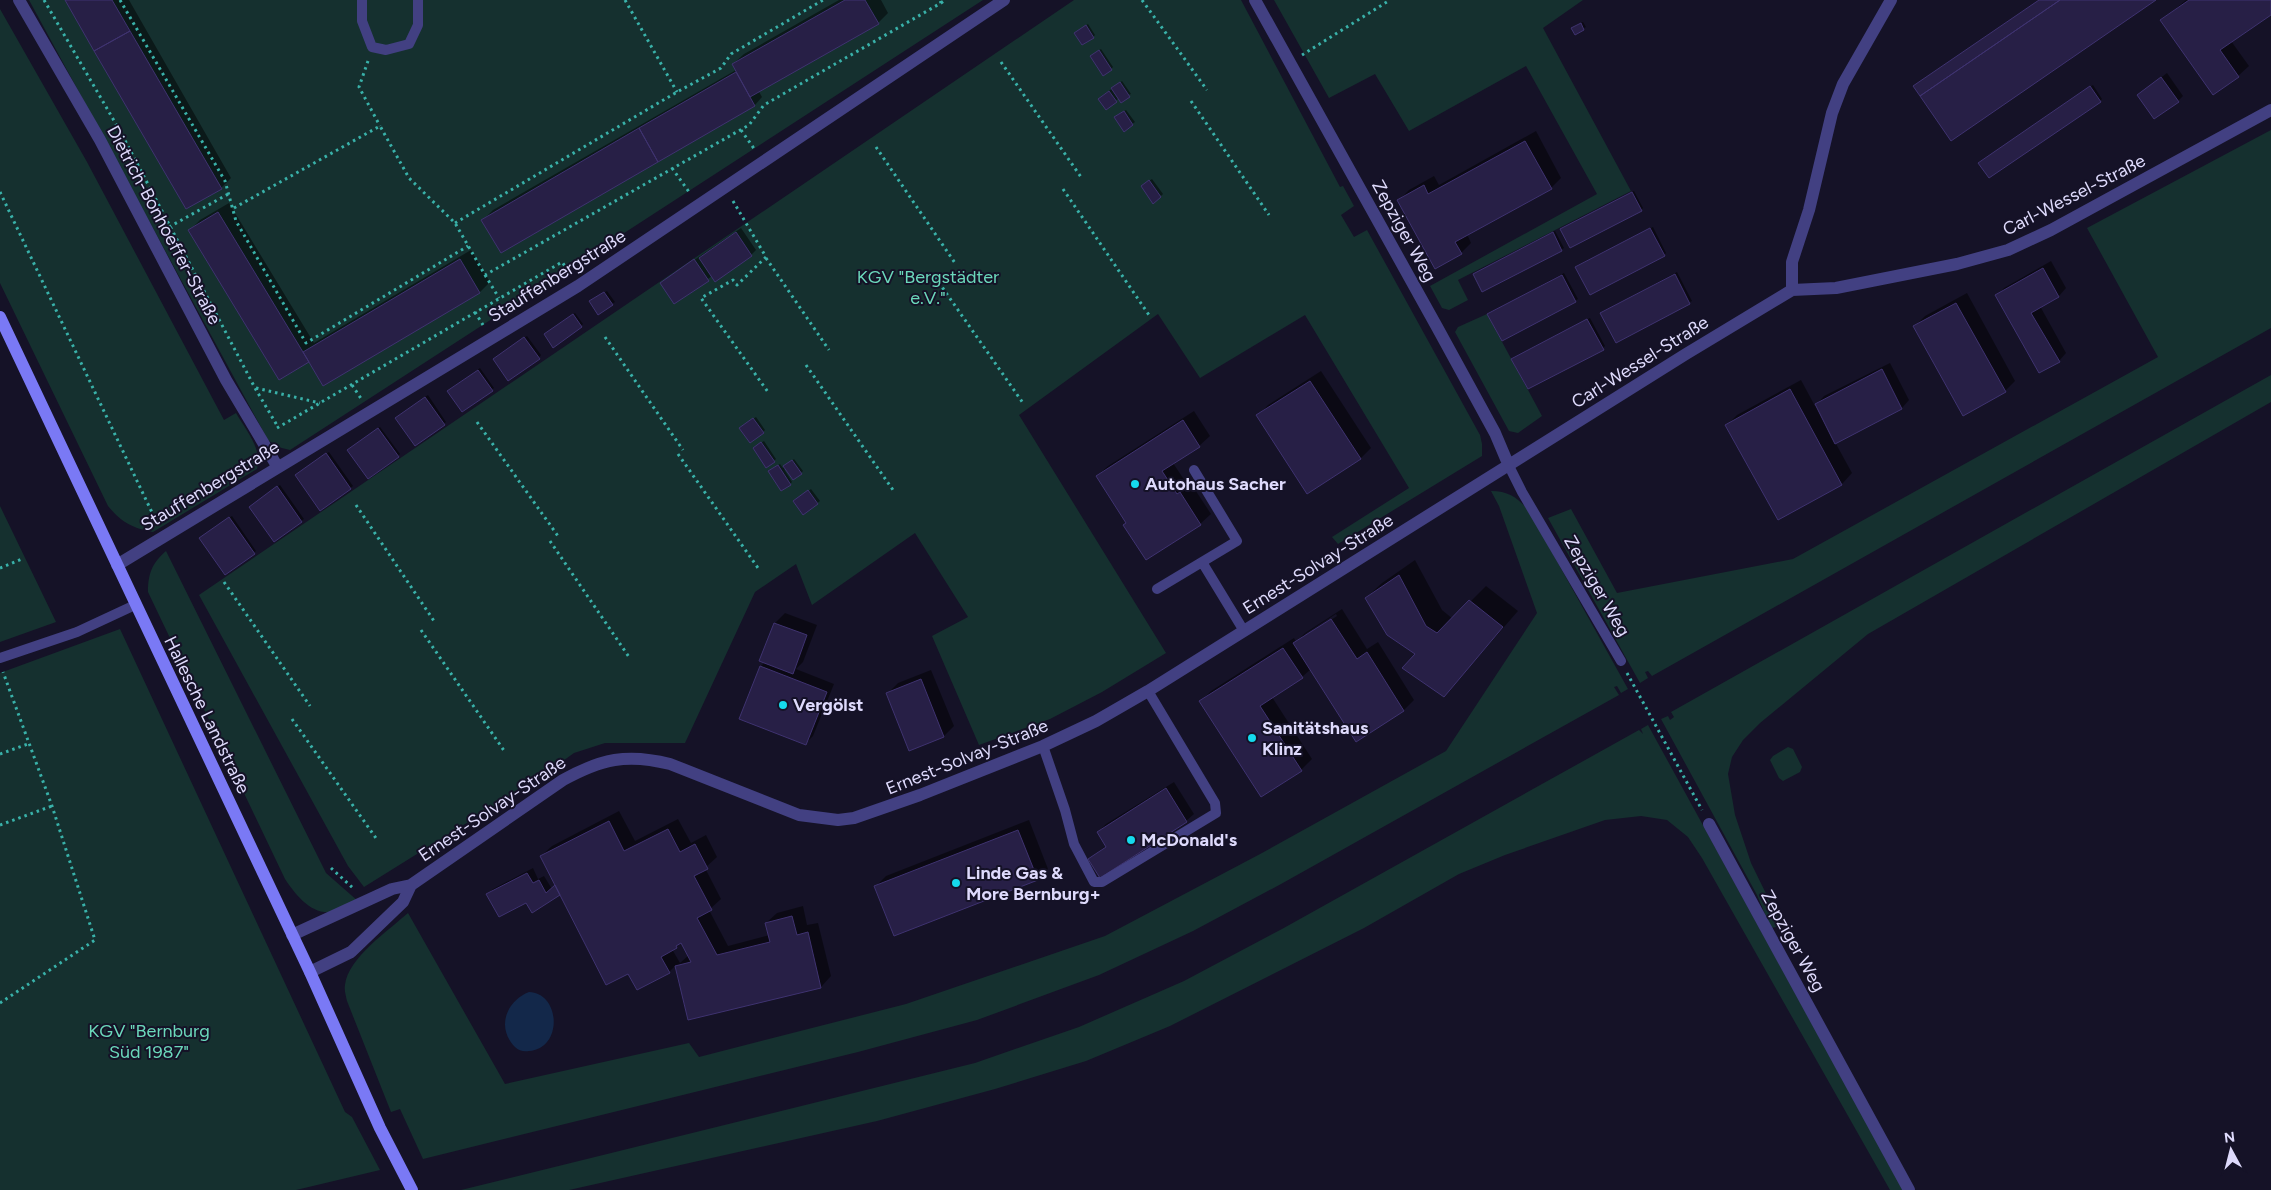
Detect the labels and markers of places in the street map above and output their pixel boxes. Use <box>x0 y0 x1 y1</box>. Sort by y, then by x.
place label: Autohaus Sacher <box>1145 473 1286 495</box>
marker: Autohaus Sacher <box>1129 478 1141 490</box>
place label: Vergölst <box>793 694 863 716</box>
marker: Vergölst <box>777 699 789 711</box>
place label: Sanitätshaus Klinz <box>1262 717 1369 760</box>
marker: Sanitätshaus Klinz <box>1246 732 1258 744</box>
place label: McDonald's <box>1141 829 1238 851</box>
marker: McDonald's <box>1125 834 1137 846</box>
place label: Linde Gas & More Bernburg+ <box>966 862 1101 905</box>
marker: Linde Gas & More Bernburg+ <box>950 877 962 889</box>

